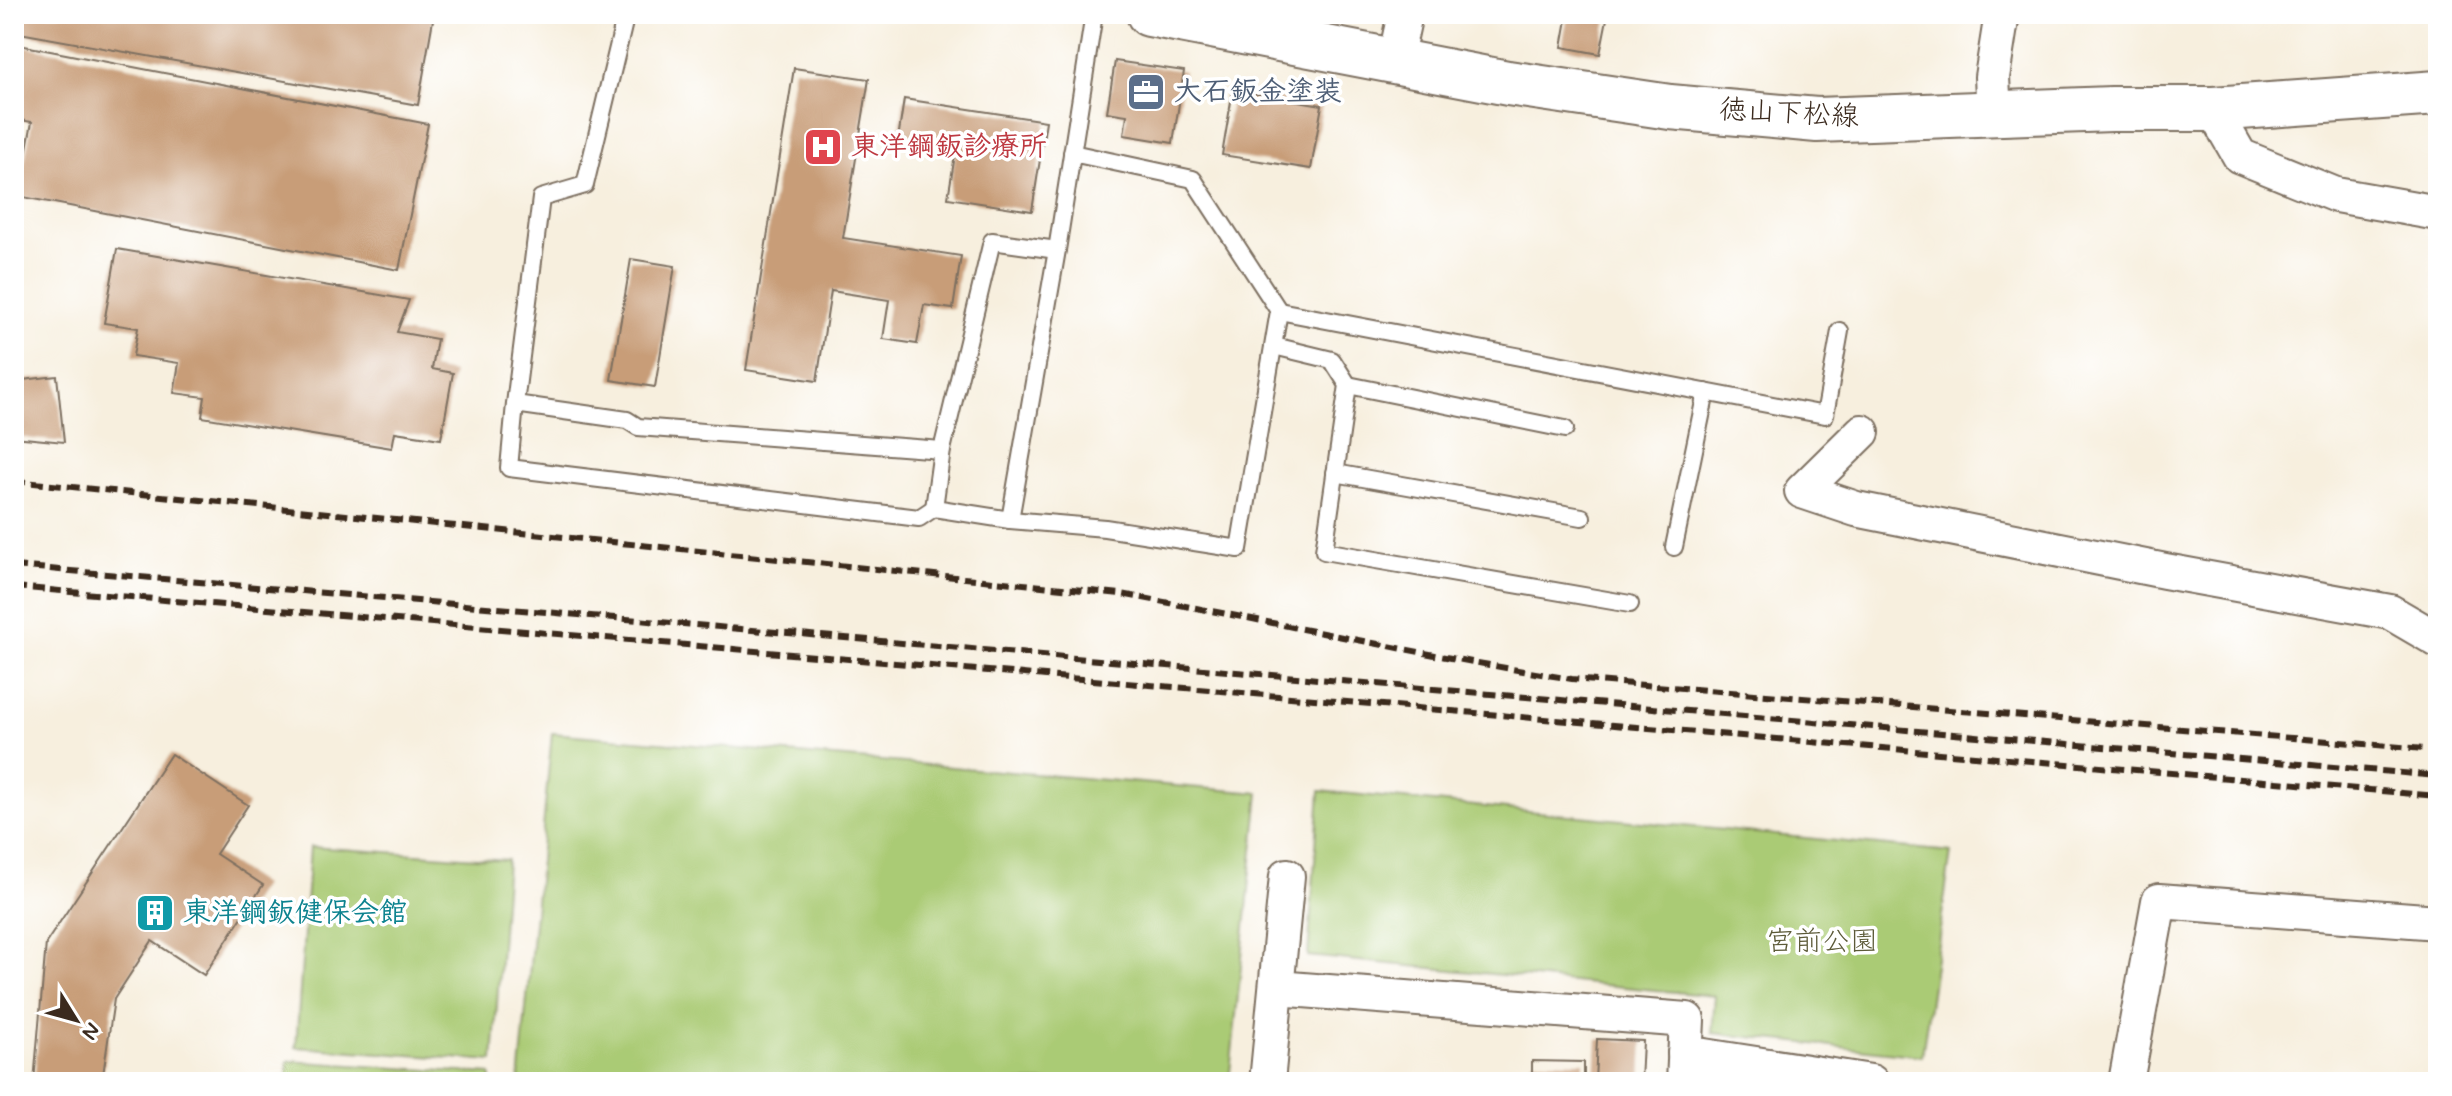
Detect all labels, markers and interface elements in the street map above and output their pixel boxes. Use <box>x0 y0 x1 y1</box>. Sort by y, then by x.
office icon: 大石鈑金塗装 <box>1125 71 1167 113</box>
place label: 大石鈑金塗装 <box>1174 74 1342 111</box>
street label: 徳山下松線 <box>1718 92 1860 136</box>
hospital icon: 東洋鋼鈑診療所 <box>802 126 844 168</box>
place label: 東洋鋼鈑診療所 <box>851 129 1047 166</box>
building icon: 東洋鋼鈑健保会館 <box>134 892 176 934</box>
place label: 東洋鋼鈑健保会館 <box>183 895 407 932</box>
park label: 宮前公園 <box>1766 924 1878 961</box>
north arrow <box>36 980 116 1060</box>
text: N <box>75 1017 106 1045</box>

